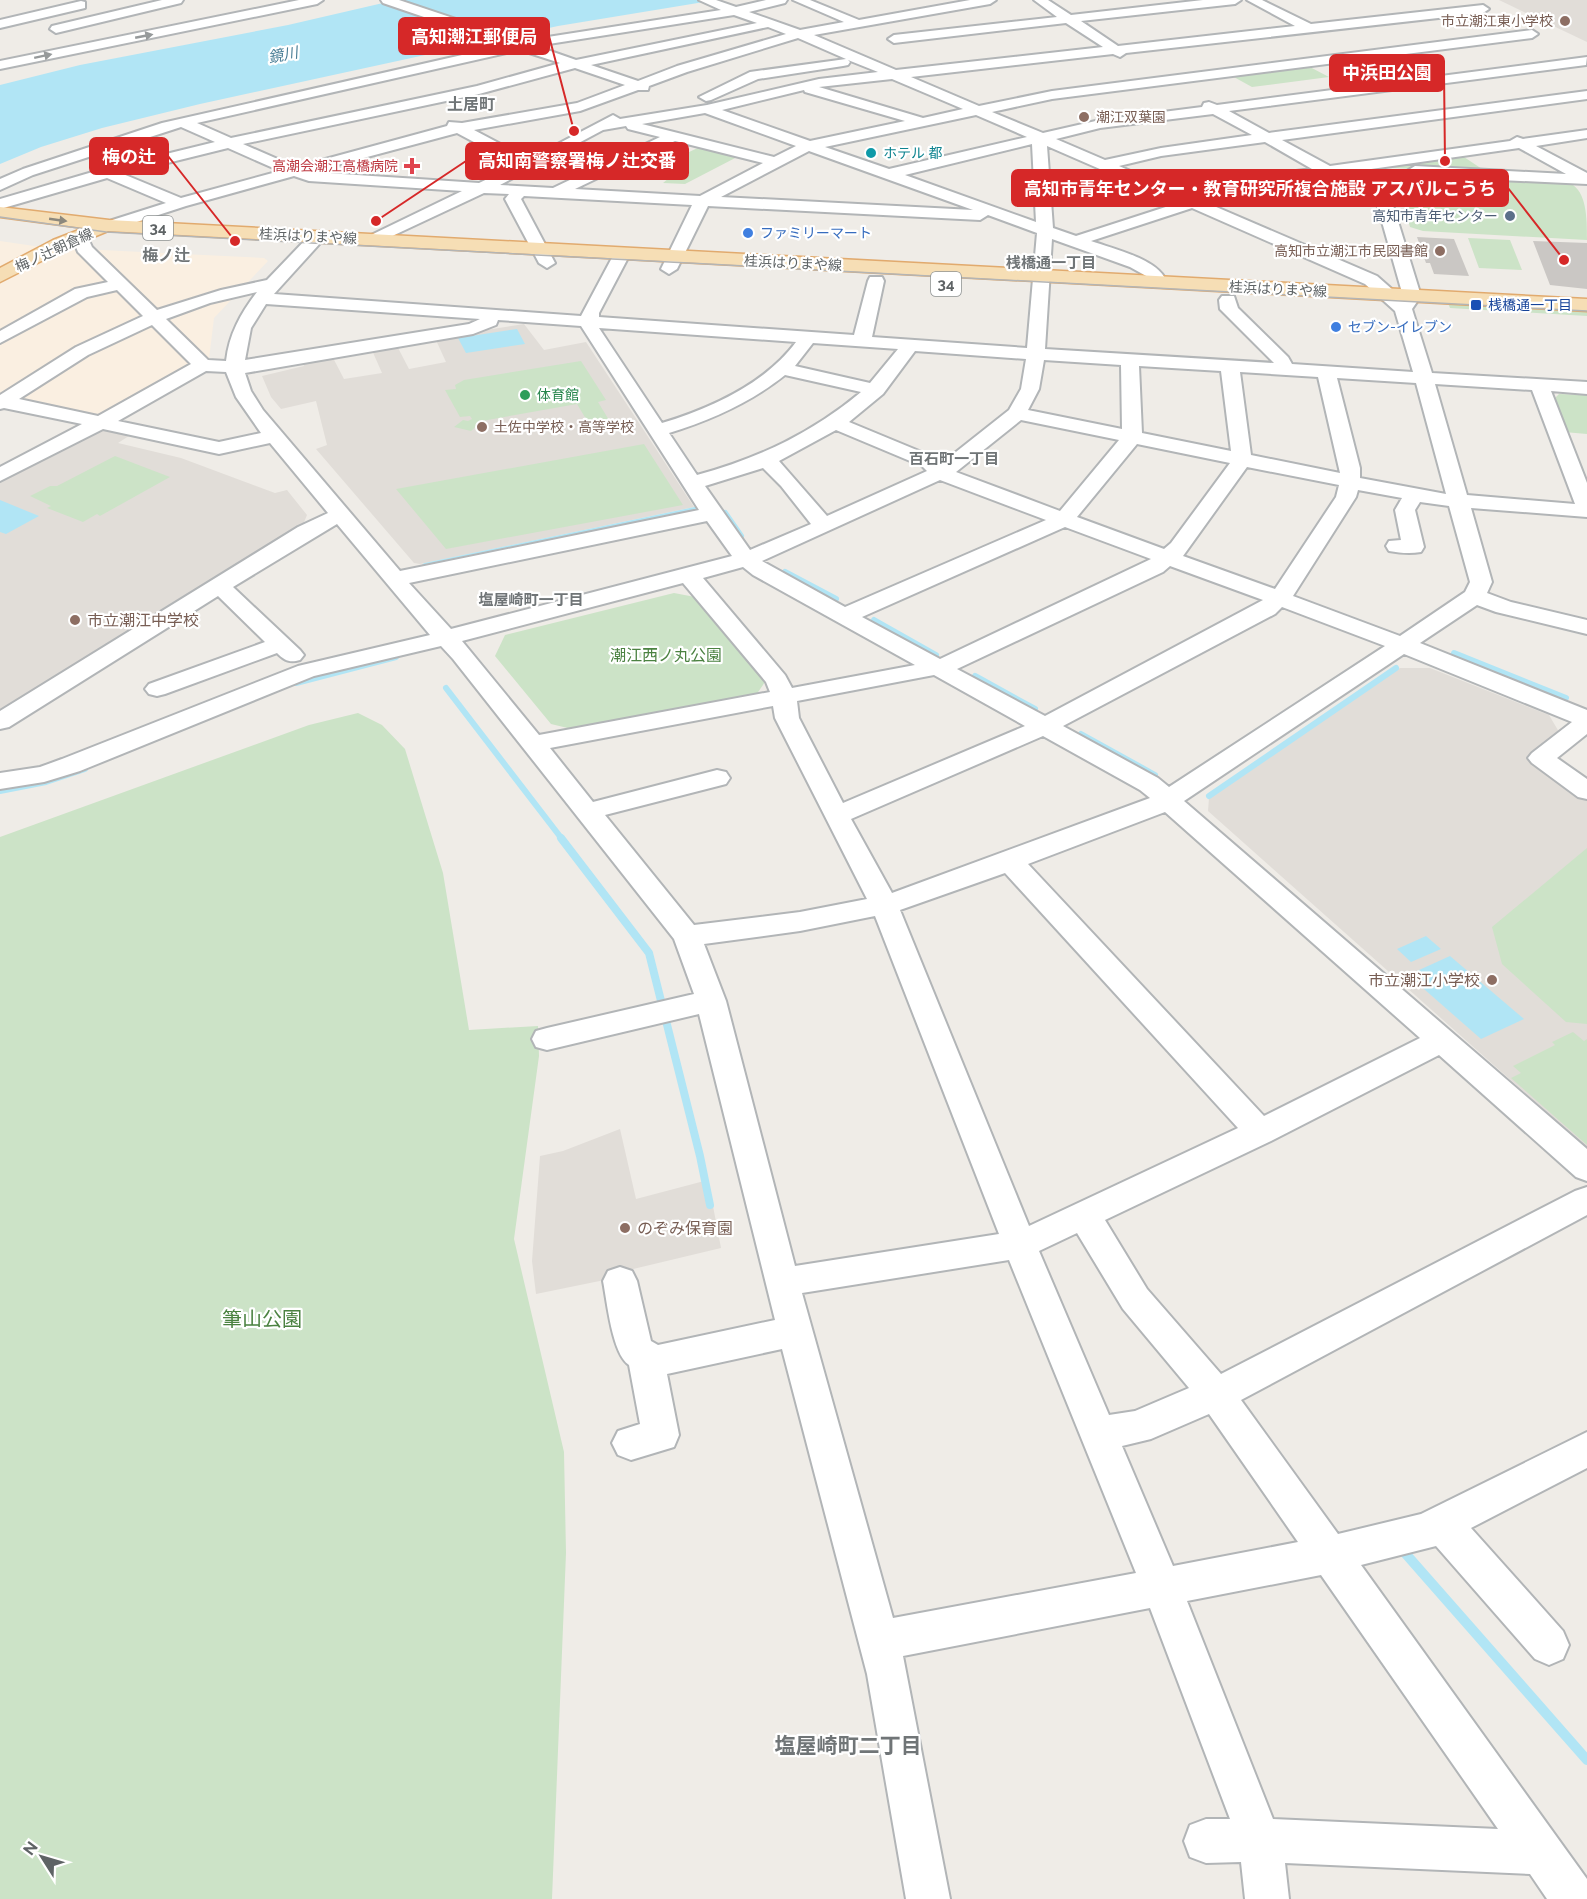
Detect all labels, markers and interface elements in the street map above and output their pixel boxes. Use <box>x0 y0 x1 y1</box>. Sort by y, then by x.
place label: 市立潮江東小学校 <box>1441 13 1553 29</box>
marker: 市立潮江東小学校 <box>1558 14 1572 28</box>
callout: 高知潮江郵便局 <box>399 18 549 54</box>
text: 高知潮江郵便局 <box>411 26 537 47</box>
one-way arrow <box>135 31 154 40</box>
water label: 鏡川 <box>267 43 301 67</box>
one-way arrow <box>34 50 53 60</box>
callout: 中浜田公園 <box>1330 55 1444 91</box>
text: 中浜田公園 <box>1342 62 1432 83</box>
district label: 土居町 <box>447 95 495 114</box>
place label: 潮江双葉園 <box>1096 109 1166 125</box>
marker: 潮江双葉園 <box>1077 110 1091 124</box>
callout: 梅の辻 <box>90 138 168 174</box>
callout: 高知南警察署梅ノ辻交番 <box>466 143 688 179</box>
place label: ホテル 都 <box>883 145 943 161</box>
text: 梅の辻 <box>102 146 156 167</box>
marker: ホテル 都 <box>864 146 878 160</box>
text: 高知南警察署梅ノ辻交番 <box>478 150 676 171</box>
marker: 高潮会潮江高橋病院 <box>403 157 421 175</box>
place label: 高潮会潮江高橋病院 <box>272 158 398 174</box>
callout: 高知市青年センター・教育研究所複合施設 アスパルこうち <box>1012 170 1508 206</box>
text: 高知市青年センター・教育研究所複合施設 アスパルこうち <box>1024 178 1496 199</box>
place label: 高知市青年センター <box>1372 208 1498 224</box>
marker: 高知市青年センター <box>1503 209 1517 223</box>
one-way arrow <box>48 216 67 225</box>
road number: 34 <box>143 216 173 240</box>
street label: 梅ノ辻朝倉線 <box>13 225 95 275</box>
street label: 桂浜はりまや線 <box>259 225 357 247</box>
place label: ファミリーマート <box>760 225 872 241</box>
marker: ファミリーマート <box>741 226 755 240</box>
place label: 高知市立潮江市民図書館 <box>1274 243 1428 259</box>
marker: 高知市立潮江市民図書館 <box>1433 244 1447 258</box>
district label: 梅ノ辻 <box>142 246 190 265</box>
street label: 桂浜はりまや線 <box>744 252 842 274</box>
district label: 桟橋通一丁目 <box>1006 254 1096 272</box>
road number: 34 <box>931 272 961 296</box>
street label: 桂浜はりまや線 <box>1229 278 1327 300</box>
place label: 桟橋通一丁目 <box>1488 297 1572 313</box>
marker: 桟橋通一丁目 <box>1469 298 1483 312</box>
place label: セブン-イレブン <box>1348 319 1452 335</box>
marker: セブン-イレブン <box>1329 320 1343 334</box>
place label: 体育館 <box>537 387 579 403</box>
marker: 体育館 <box>518 388 532 402</box>
place label: 土佐中学校・高等学校 <box>494 419 634 435</box>
marker: 土佐中学校・高等学校 <box>475 420 489 434</box>
district label: 百石町一丁目 <box>909 450 999 468</box>
district label: 塩屋崎町一丁目 <box>478 591 584 609</box>
place label: 市立潮江中学校 <box>87 611 199 630</box>
marker: 市立潮江中学校 <box>68 613 82 627</box>
park label: 潮江西ノ丸公園 <box>610 646 722 665</box>
place label: 市立潮江小学校 <box>1368 971 1480 990</box>
marker: 市立潮江小学校 <box>1485 973 1499 987</box>
place label: のぞみ保育園 <box>637 1219 733 1238</box>
marker: のぞみ保育園 <box>618 1221 632 1235</box>
park label: 筆山公園 <box>222 1307 302 1331</box>
district label: 塩屋崎町二丁目 <box>775 1733 922 1758</box>
north arrow <box>12 1827 72 1887</box>
text: N <box>19 1838 42 1859</box>

